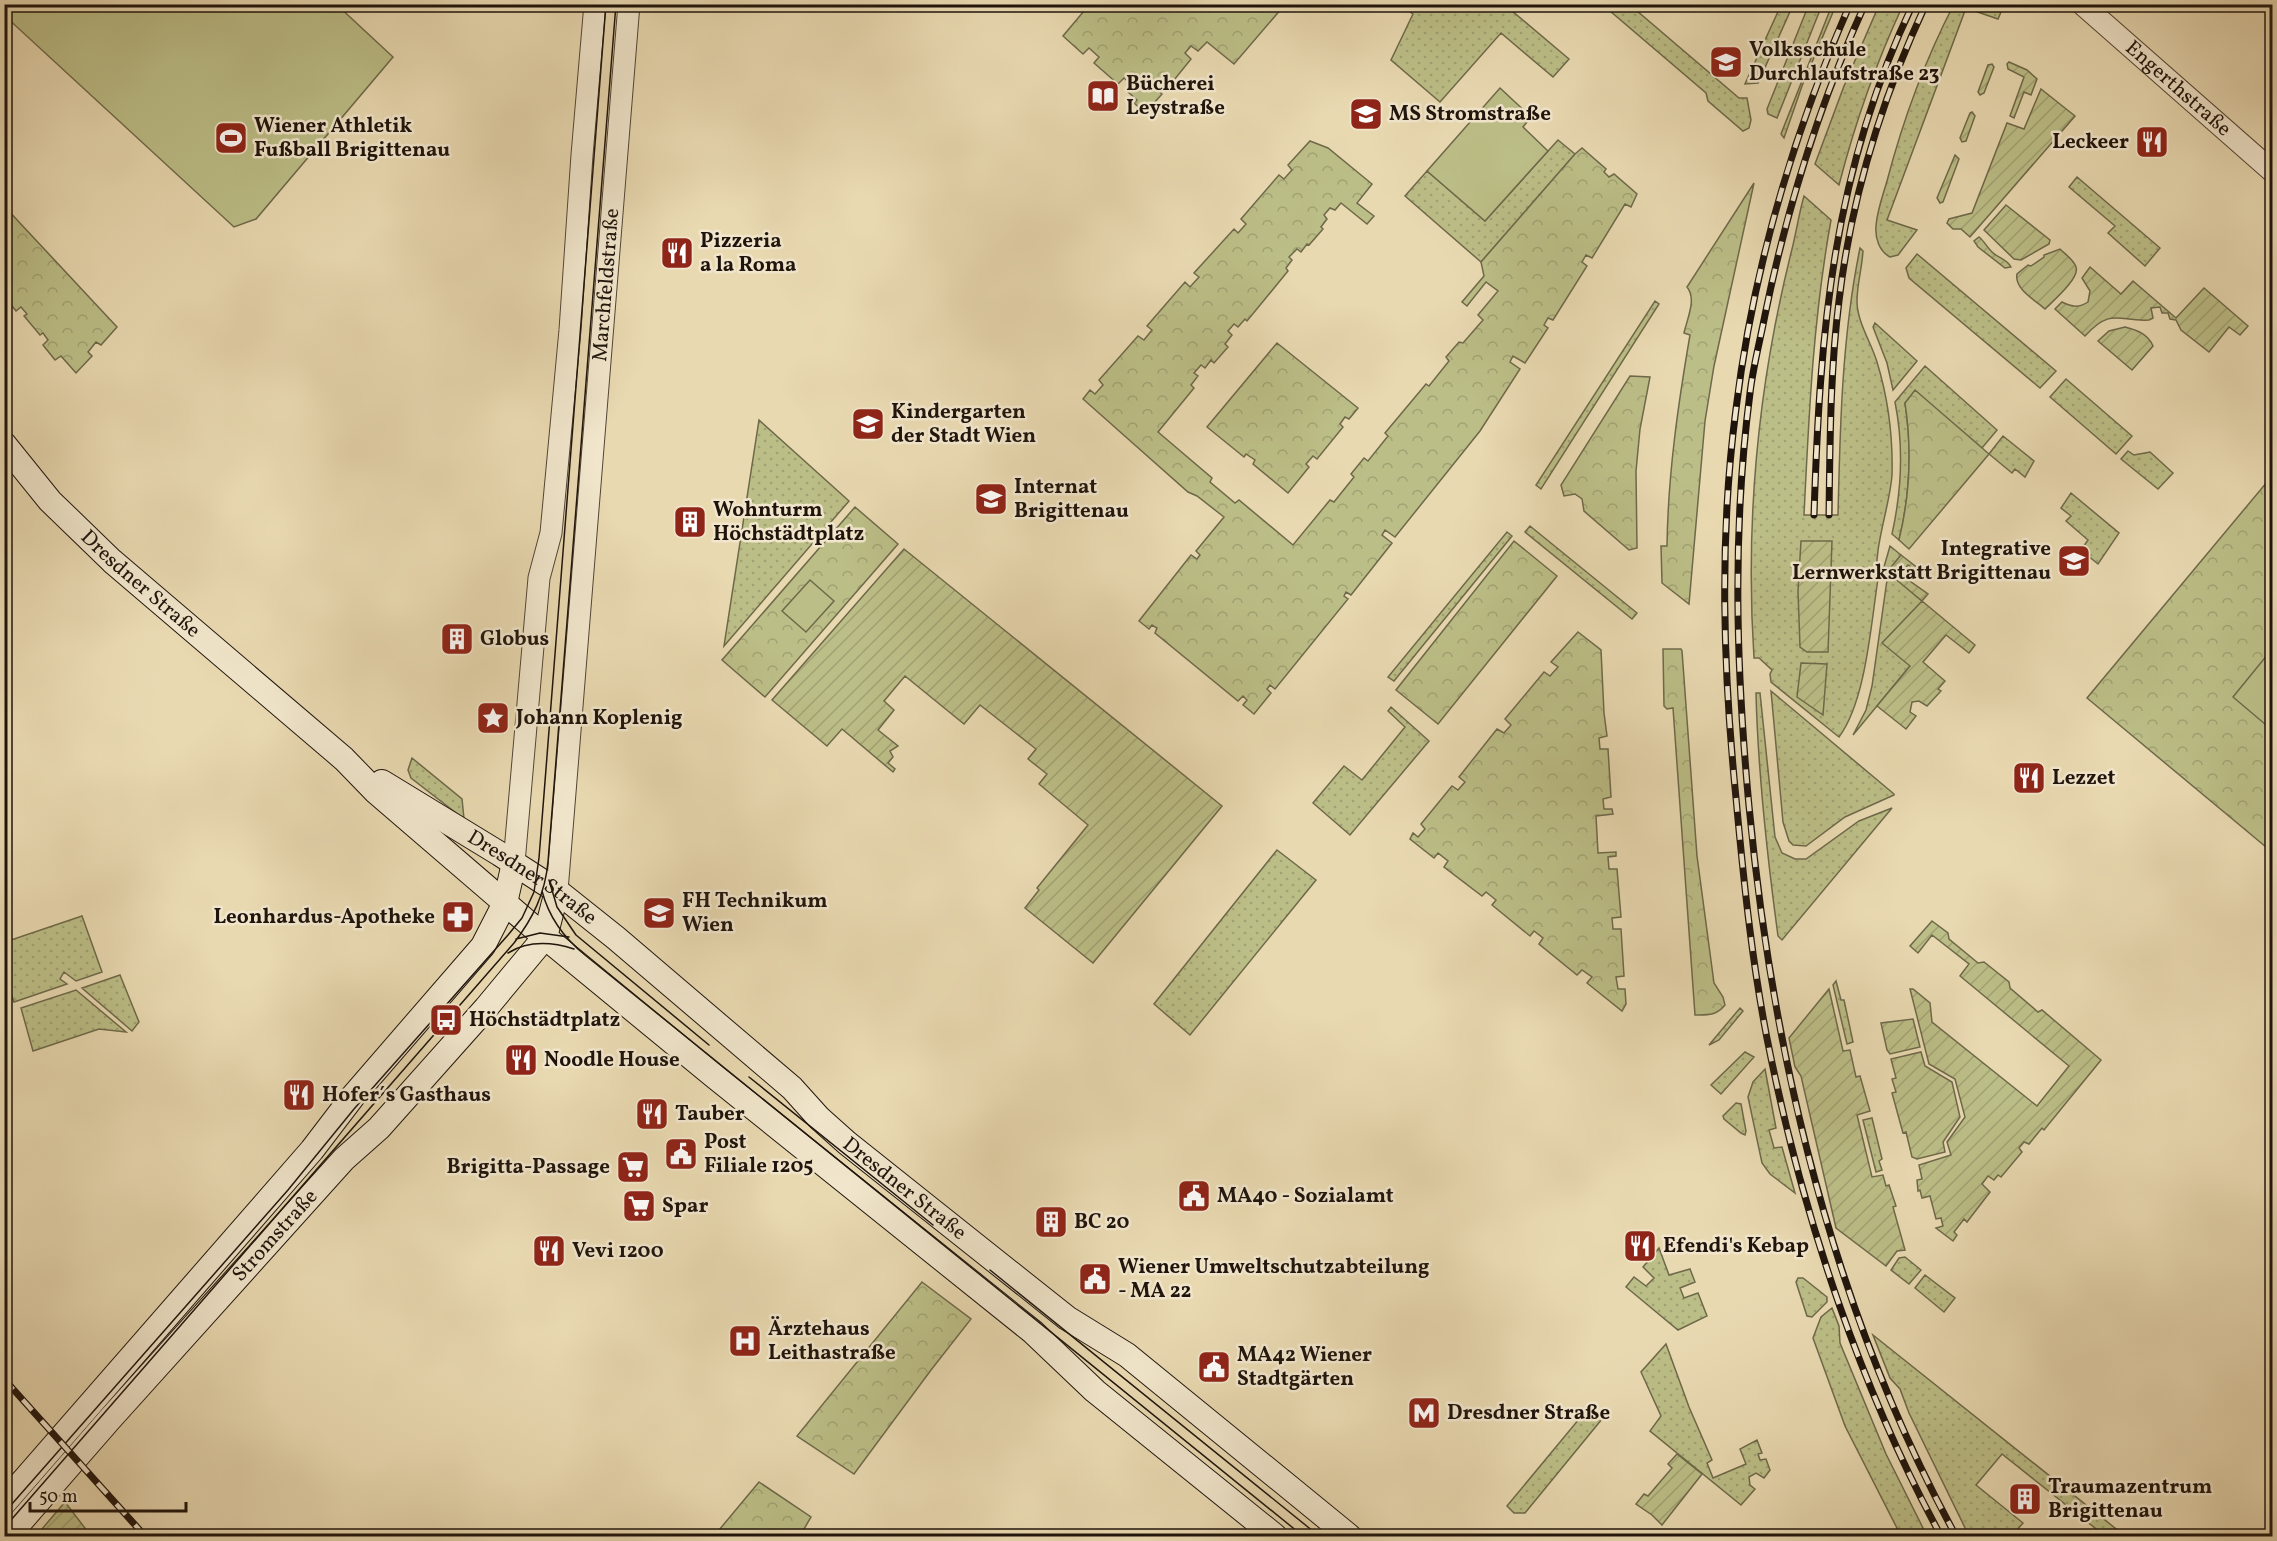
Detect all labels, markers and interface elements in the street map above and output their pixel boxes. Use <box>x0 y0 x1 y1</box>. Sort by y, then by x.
street label: Engerthstraße <box>2119 34 2238 143</box>
place label: Volksschule Durchlaufstraße 23 <box>1749 36 1939 89</box>
school or university icon: Volksschule Durchlaufstraße 23 <box>1708 44 1744 80</box>
place label: Bücherei Leystraße <box>1126 70 1225 123</box>
library icon: Bücherei Leystraße <box>1085 78 1121 114</box>
school or university icon: MS Stromstraße <box>1348 96 1384 132</box>
place label: MS Stromstraße <box>1389 100 1551 129</box>
place label: Wiener Athletik Fußball Brigittenau <box>254 112 450 165</box>
sports icon: Wiener Athletik Fußball Brigittenau <box>213 120 249 156</box>
restaurant icon: Leckeer <box>2134 124 2170 160</box>
place label: Leckeer <box>2052 128 2129 157</box>
street label: Marchfeldstraße <box>586 207 627 363</box>
place label: Pizzeria a la Roma <box>700 227 796 280</box>
restaurant icon: Pizzeria a la Roma <box>659 235 695 271</box>
place label: Kindergarten der Stadt Wien <box>891 398 1036 451</box>
school or university icon: Kindergarten der Stadt Wien <box>850 406 886 442</box>
place label: Internat Brigittenau <box>1014 473 1129 526</box>
school or university icon: Internat Brigittenau <box>973 481 1009 517</box>
place label: Wohnturm Höchstädtplatz <box>713 496 865 549</box>
building icon: Wohnturm Höchstädtplatz <box>672 504 708 540</box>
street label: Dresdner Straße <box>74 523 207 645</box>
place label: Integrative Lernwerkstatt Brigittenau <box>1792 535 2051 588</box>
school or university icon: Integrative Lernwerkstatt Brigittenau <box>2056 543 2092 579</box>
building icon: Globus <box>439 621 475 657</box>
place label: Globus <box>480 625 549 654</box>
place icon: Johann Koplenig <box>475 700 511 736</box>
place label: Johann Koplenig <box>515 704 683 733</box>
restaurant icon: Lezzet <box>2011 760 2047 796</box>
place label: Lezzet <box>2052 764 2116 793</box>
street label: Dresdner Straße <box>462 823 603 932</box>
place label: FH Technikum Wien <box>682 887 828 940</box>
school or university icon: FH Technikum Wien <box>641 895 677 931</box>
pharmacy icon: Leonhardus-Apotheke <box>440 899 476 935</box>
place label: Leonhardus-Apotheke <box>213 903 435 932</box>
bus stop icon: Höchstädtplatz <box>428 1002 464 1038</box>
place label: Höchstädtplatz <box>469 1006 621 1035</box>
restaurant icon: Noodle House <box>503 1042 539 1078</box>
place label: Noodle House <box>544 1046 680 1075</box>
restaurant icon: Hofer´s Gasthaus <box>281 1077 317 1113</box>
place label: Hofer´s Gasthaus <box>322 1081 491 1110</box>
restaurant icon: Tauber <box>634 1096 670 1132</box>
place label: Tauber <box>675 1100 745 1129</box>
place label: Post Filiale 1205 <box>704 1128 813 1181</box>
street label: Dresdner Straße <box>836 1130 973 1247</box>
public building icon: Post Filiale 1205 <box>663 1136 699 1172</box>
supermarket icon: Brigitta-Passage <box>615 1149 651 1185</box>
place label: Brigitta-Passage <box>447 1153 610 1182</box>
public building icon: MA40 - Sozialamt <box>1176 1178 1212 1214</box>
place label: MA40 - Sozialamt <box>1217 1182 1394 1211</box>
street label: Stromstraße <box>226 1183 325 1288</box>
supermarket icon: Spar <box>621 1188 657 1224</box>
place label: Spar <box>662 1192 708 1221</box>
building icon: BC 20 <box>1033 1204 1069 1240</box>
place label: BC 20 <box>1074 1208 1130 1237</box>
restaurant icon: Efendi's Kebap <box>1622 1228 1658 1264</box>
place label: Efendi's Kebap <box>1663 1232 1809 1261</box>
restaurant icon: Vevi 1200 <box>531 1233 567 1269</box>
place label: Vevi 1200 <box>572 1237 664 1266</box>
place label: Wiener Umweltschutzabteilung - MA 22 <box>1118 1253 1430 1306</box>
public building icon: Wiener Umweltschutzabteilung - MA 22 <box>1077 1261 1113 1297</box>
place label: Ärztehaus Leithastraße <box>768 1315 896 1368</box>
hospital icon: Ärztehaus Leithastraße <box>727 1323 763 1359</box>
place label: MA42 Wiener Stadtgärten <box>1237 1341 1372 1394</box>
public building icon: MA42 Wiener Stadtgärten <box>1196 1349 1232 1385</box>
metro station icon: Dresdner Straße <box>1406 1395 1442 1431</box>
place label: Dresdner Straße <box>1447 1399 1610 1428</box>
place label: Traumazentrum Brigittenau <box>2048 1473 2212 1526</box>
scale bar <box>30 1475 186 1513</box>
building icon: Traumazentrum Brigittenau <box>2007 1481 2043 1517</box>
text: 50 m <box>39 1485 78 1510</box>

